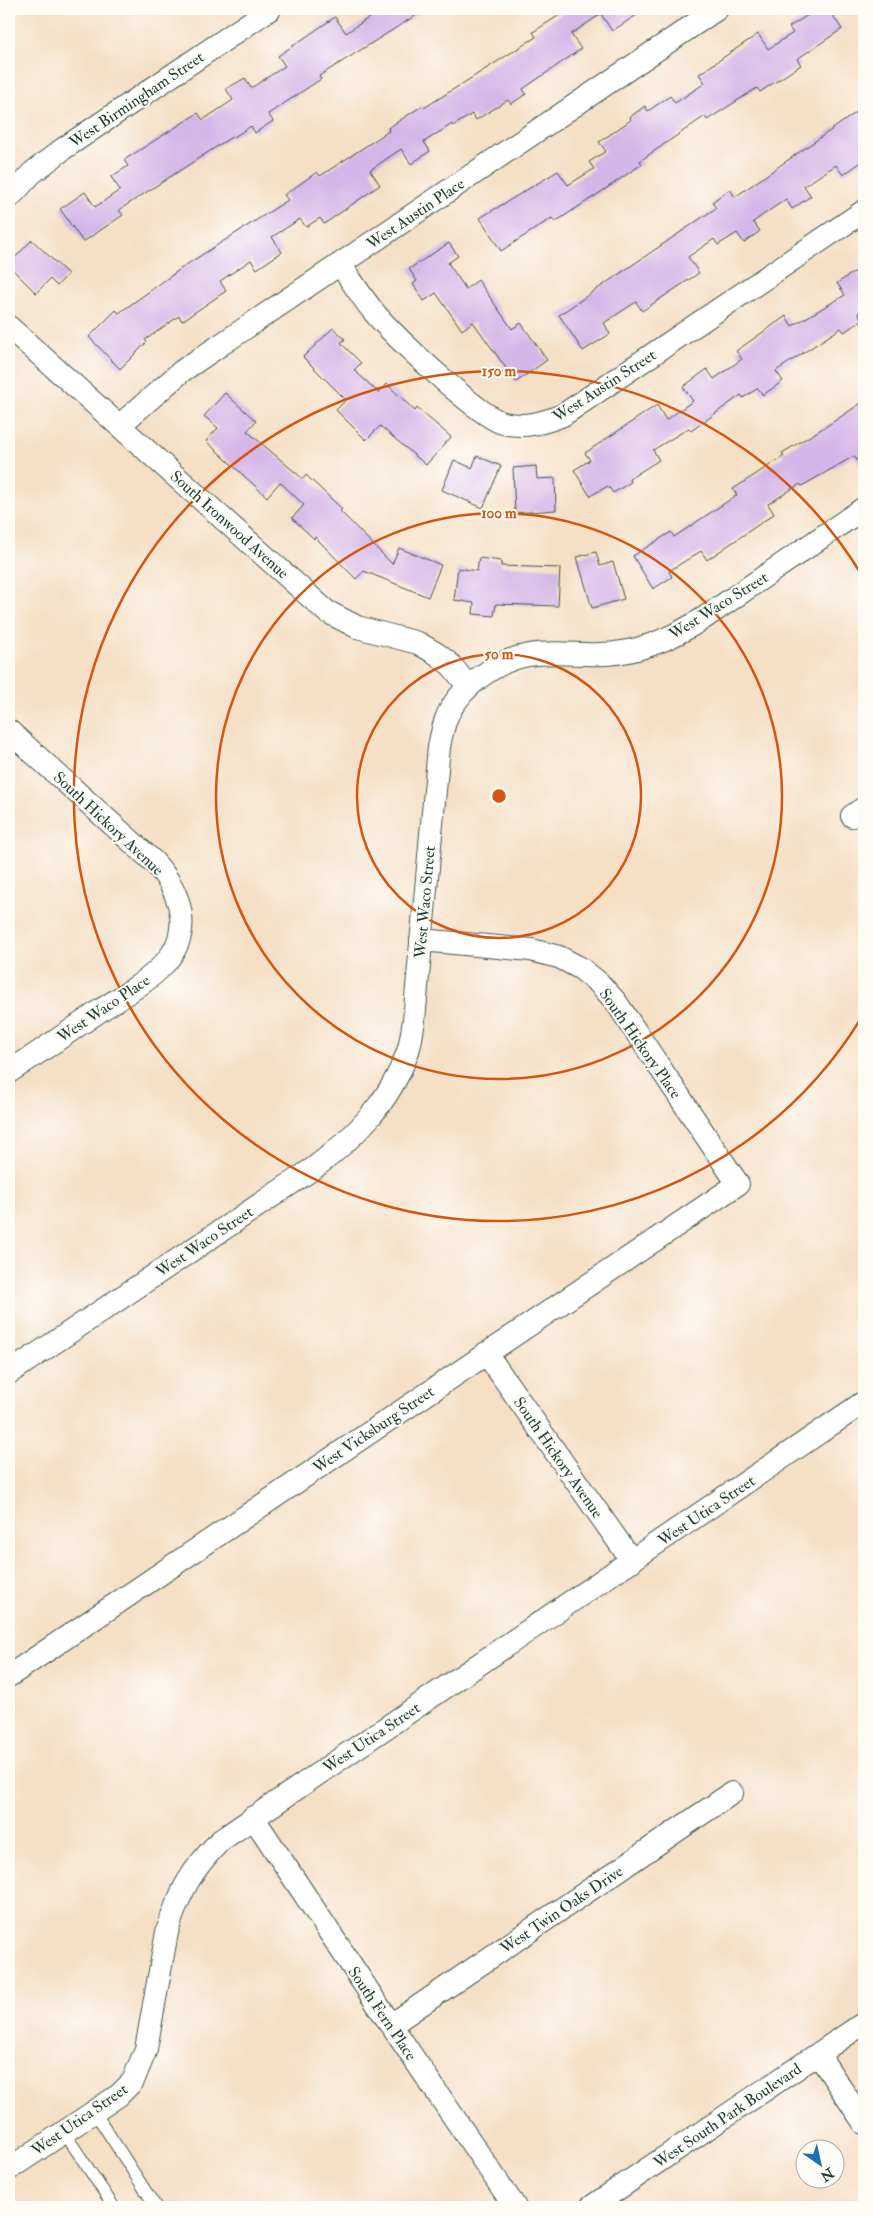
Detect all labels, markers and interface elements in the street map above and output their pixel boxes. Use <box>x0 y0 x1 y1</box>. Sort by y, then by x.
street label: West Birmingham Street <box>65 47 208 153</box>
street label: West Austin Place <box>362 174 469 254</box>
street label: West Austin Street <box>548 345 660 427</box>
text: 150 m <box>482 362 516 381</box>
street label: South Ironwood Avenue <box>166 466 293 583</box>
text: 100 m <box>481 504 517 523</box>
street label: West Waco Street <box>664 567 772 645</box>
text: 50 m <box>485 645 514 664</box>
street label: South Hickory Avenue <box>49 768 168 880</box>
centre of rings <box>490 787 508 805</box>
street label: West Waco Street <box>410 845 440 960</box>
street label: West Waco Place <box>53 970 154 1048</box>
street label: South Hickory Place <box>595 985 686 1103</box>
street label: West Waco Street <box>151 1202 257 1282</box>
street label: West Vicksburg Street <box>308 1382 438 1478</box>
street label: South Hickory Avenue <box>509 1393 608 1522</box>
street label: West Utica Street <box>653 1471 759 1551</box>
street label: West Utica Street <box>318 1698 424 1778</box>
street label: West Twin Oaks Drive <box>495 1861 627 1959</box>
street label: South Fern Place <box>343 1963 421 2065</box>
street label: West South Park Boulevard <box>649 2059 805 2173</box>
street label: West Utica Street <box>27 2079 132 2161</box>
north arrow <box>796 2138 846 2188</box>
text: N <box>817 2163 838 2185</box>

